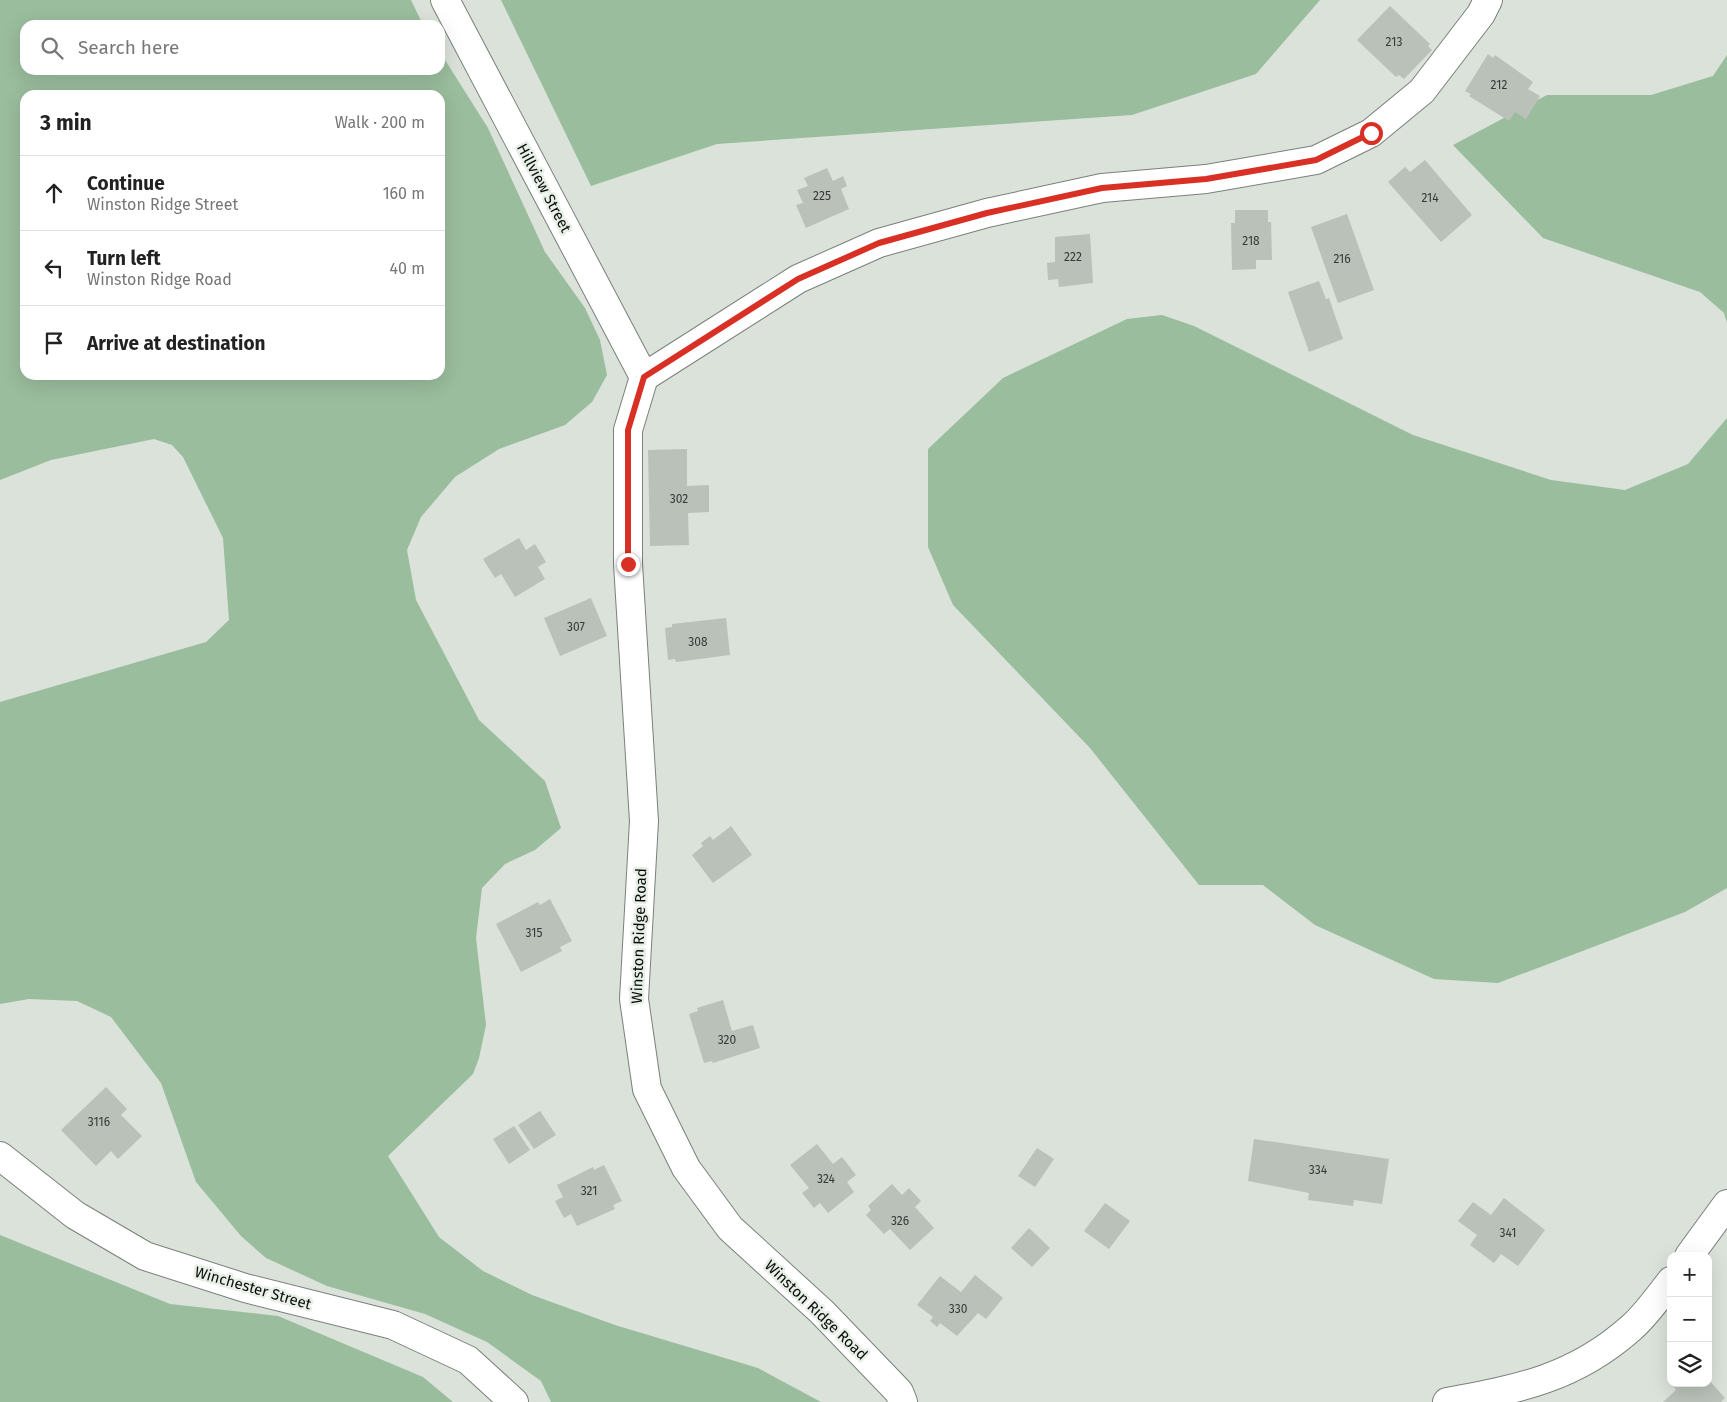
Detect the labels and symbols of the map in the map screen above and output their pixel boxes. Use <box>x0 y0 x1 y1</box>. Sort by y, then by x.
house number: 213 <box>1386 35 1402 49</box>
house number: 212 <box>1491 78 1507 92</box>
route start <box>1360 122 1383 145</box>
street label: Hillview Street <box>513 140 575 236</box>
house number: 225 <box>813 189 831 203</box>
house number: 214 <box>1421 191 1439 205</box>
house number: 218 <box>1242 234 1260 248</box>
house number: 222 <box>1064 250 1082 264</box>
house number: 216 <box>1333 252 1351 266</box>
house number: 302 <box>670 492 688 506</box>
route end <box>617 553 640 576</box>
house number: 307 <box>567 620 585 634</box>
house number: 308 <box>688 635 708 649</box>
street label: Winston Ridge Road <box>628 868 650 1004</box>
house number: 315 <box>526 926 542 940</box>
house number: 320 <box>718 1033 737 1047</box>
house number: 3116 <box>88 1115 110 1129</box>
house number: 334 <box>1309 1163 1328 1177</box>
house number: 324 <box>817 1172 836 1186</box>
house number: 321 <box>581 1184 597 1198</box>
house number: 326 <box>891 1214 909 1228</box>
house number: 341 <box>1500 1226 1516 1240</box>
street label: Winston Ridge Road <box>761 1256 871 1364</box>
street label: Winchester Street <box>193 1263 314 1313</box>
house number: 330 <box>949 1302 968 1316</box>

